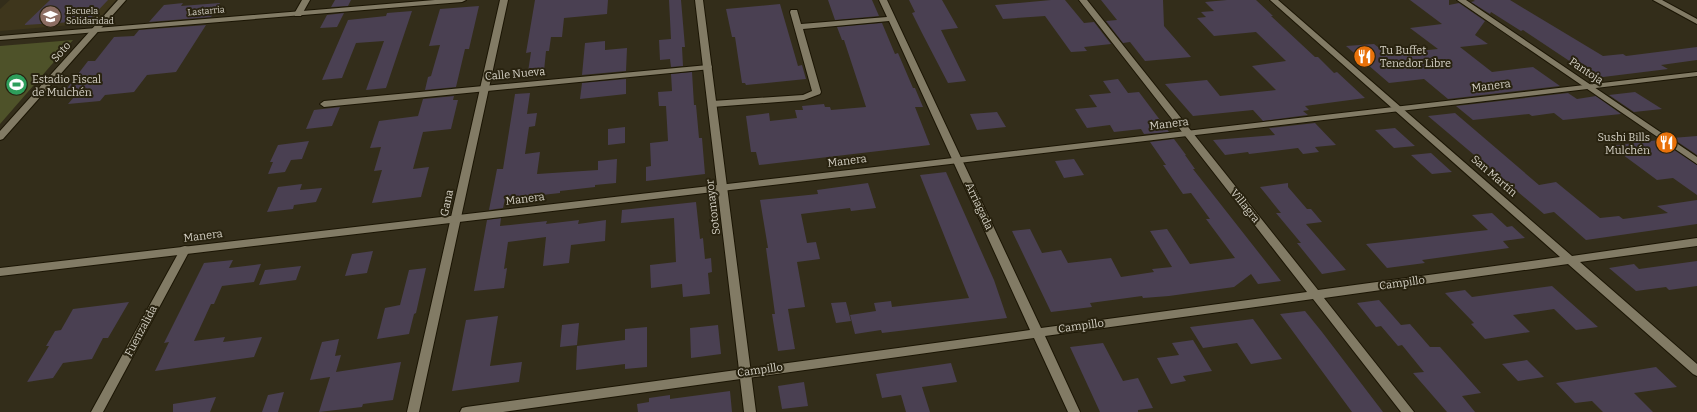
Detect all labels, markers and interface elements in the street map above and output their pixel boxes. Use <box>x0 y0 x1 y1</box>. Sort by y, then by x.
school or university icon: Escuela Solidaridad <box>38 3 64 29</box>
street label: Lastarria <box>187 4 225 18</box>
place label: Escuela Solidaridad <box>66 6 115 26</box>
street label: Soto <box>48 39 74 65</box>
restaurant icon: Tu Buffet Tenedor Libre <box>1351 43 1377 69</box>
place label: Tu Buffet Tenedor Libre <box>1380 44 1451 70</box>
street label: Pantoja <box>1566 55 1606 87</box>
street label: Calle Nueva <box>484 65 546 83</box>
sports icon: Estadio Fiscal de Mulchén <box>4 72 30 98</box>
place label: Estadio Fiscal de Mulchén <box>32 73 101 99</box>
street label: Manera <box>1471 77 1511 95</box>
street label: Manera <box>1149 115 1189 133</box>
restaurant icon: Sushi Bills Mulchén <box>1653 130 1679 156</box>
place label: Sushi Bills Mulchén <box>1597 131 1650 157</box>
street label: Manera <box>827 152 867 170</box>
street label: San Martín <box>1469 153 1520 199</box>
street label: Sotomayor <box>703 178 723 236</box>
street label: Arriagada <box>962 180 996 232</box>
street label: Villagra <box>1228 187 1262 225</box>
street label: Gana <box>438 188 456 218</box>
street label: Manera <box>505 190 545 208</box>
street label: Manera <box>183 227 223 245</box>
street label: Campillo <box>1378 273 1426 293</box>
street label: Fuenzalida <box>122 303 160 359</box>
street label: Campillo <box>1057 316 1105 336</box>
street label: Campillo <box>736 360 784 380</box>

